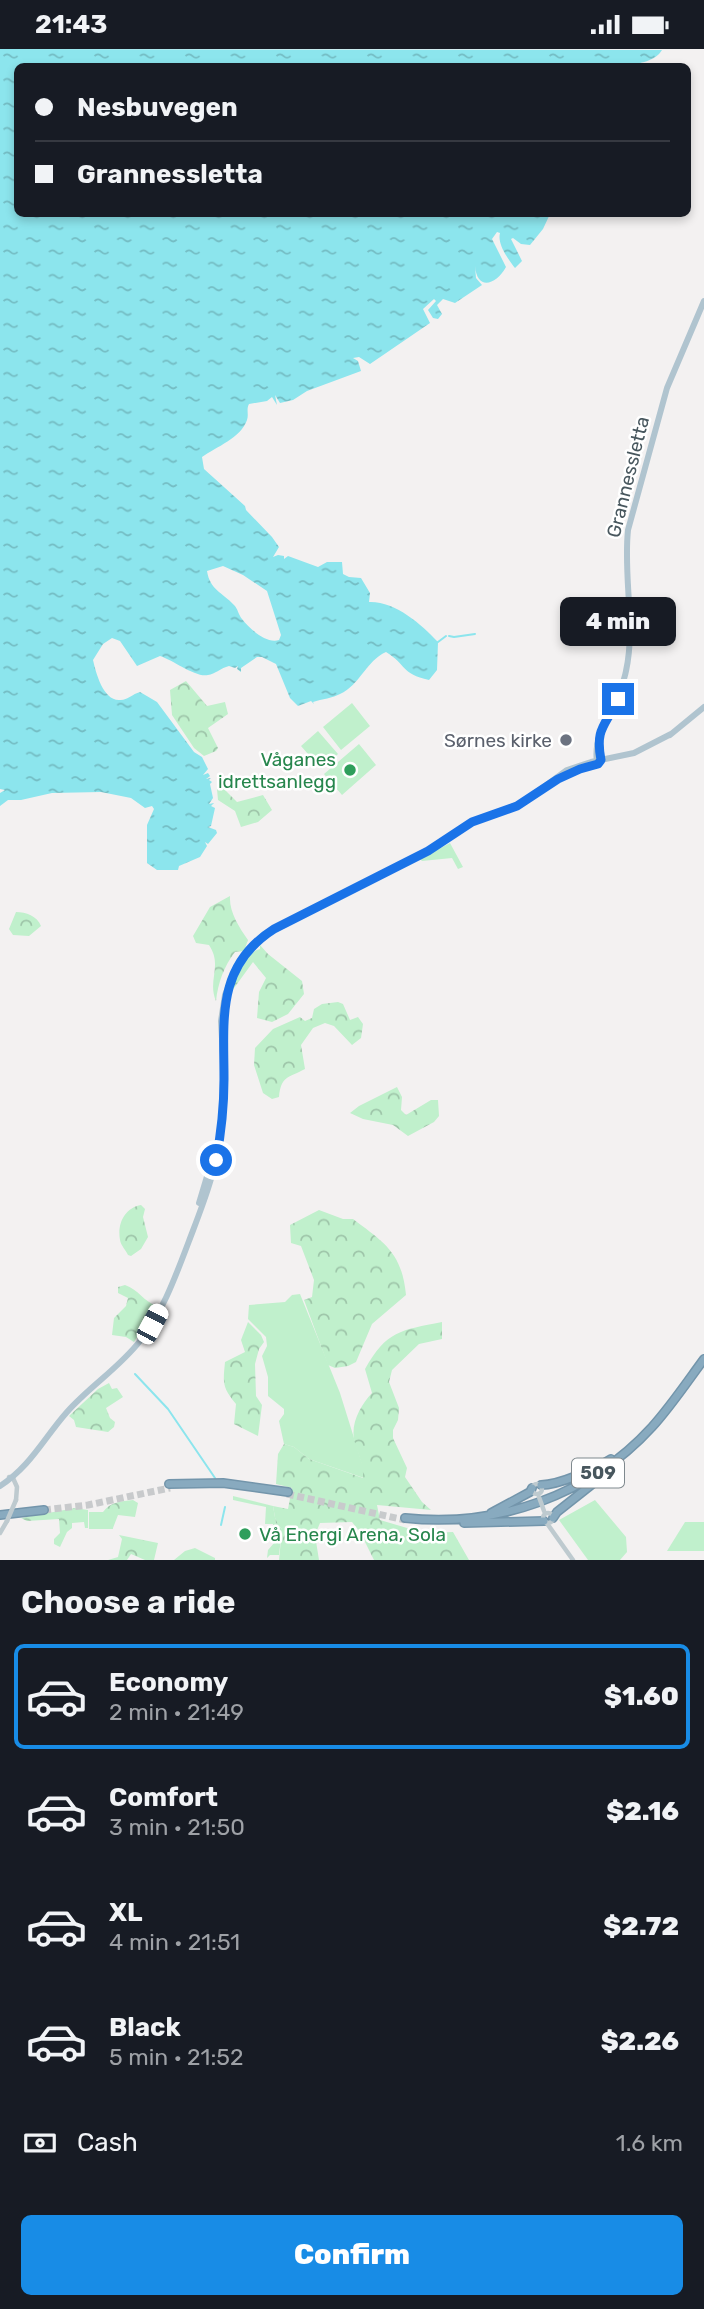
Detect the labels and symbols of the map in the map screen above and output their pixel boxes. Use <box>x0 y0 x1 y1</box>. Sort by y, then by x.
street label: Grannessletta <box>602 414 654 540</box>
callout: 4 min <box>560 597 676 647</box>
route end <box>602 683 634 715</box>
place label: Sørnes kirke <box>444 729 552 752</box>
marker: Sørnes kirke <box>558 732 574 748</box>
place label: Våganes idrettsanlegg <box>218 748 336 793</box>
marker: Våganes idrettsanlegg <box>342 762 358 778</box>
route start <box>200 1144 232 1176</box>
car <box>133 1301 172 1347</box>
road number: 509 <box>572 1458 624 1487</box>
place label: Vå Energi Arena, Sola <box>259 1523 446 1546</box>
marker: Vå Energi Arena, Sola <box>237 1526 253 1542</box>

